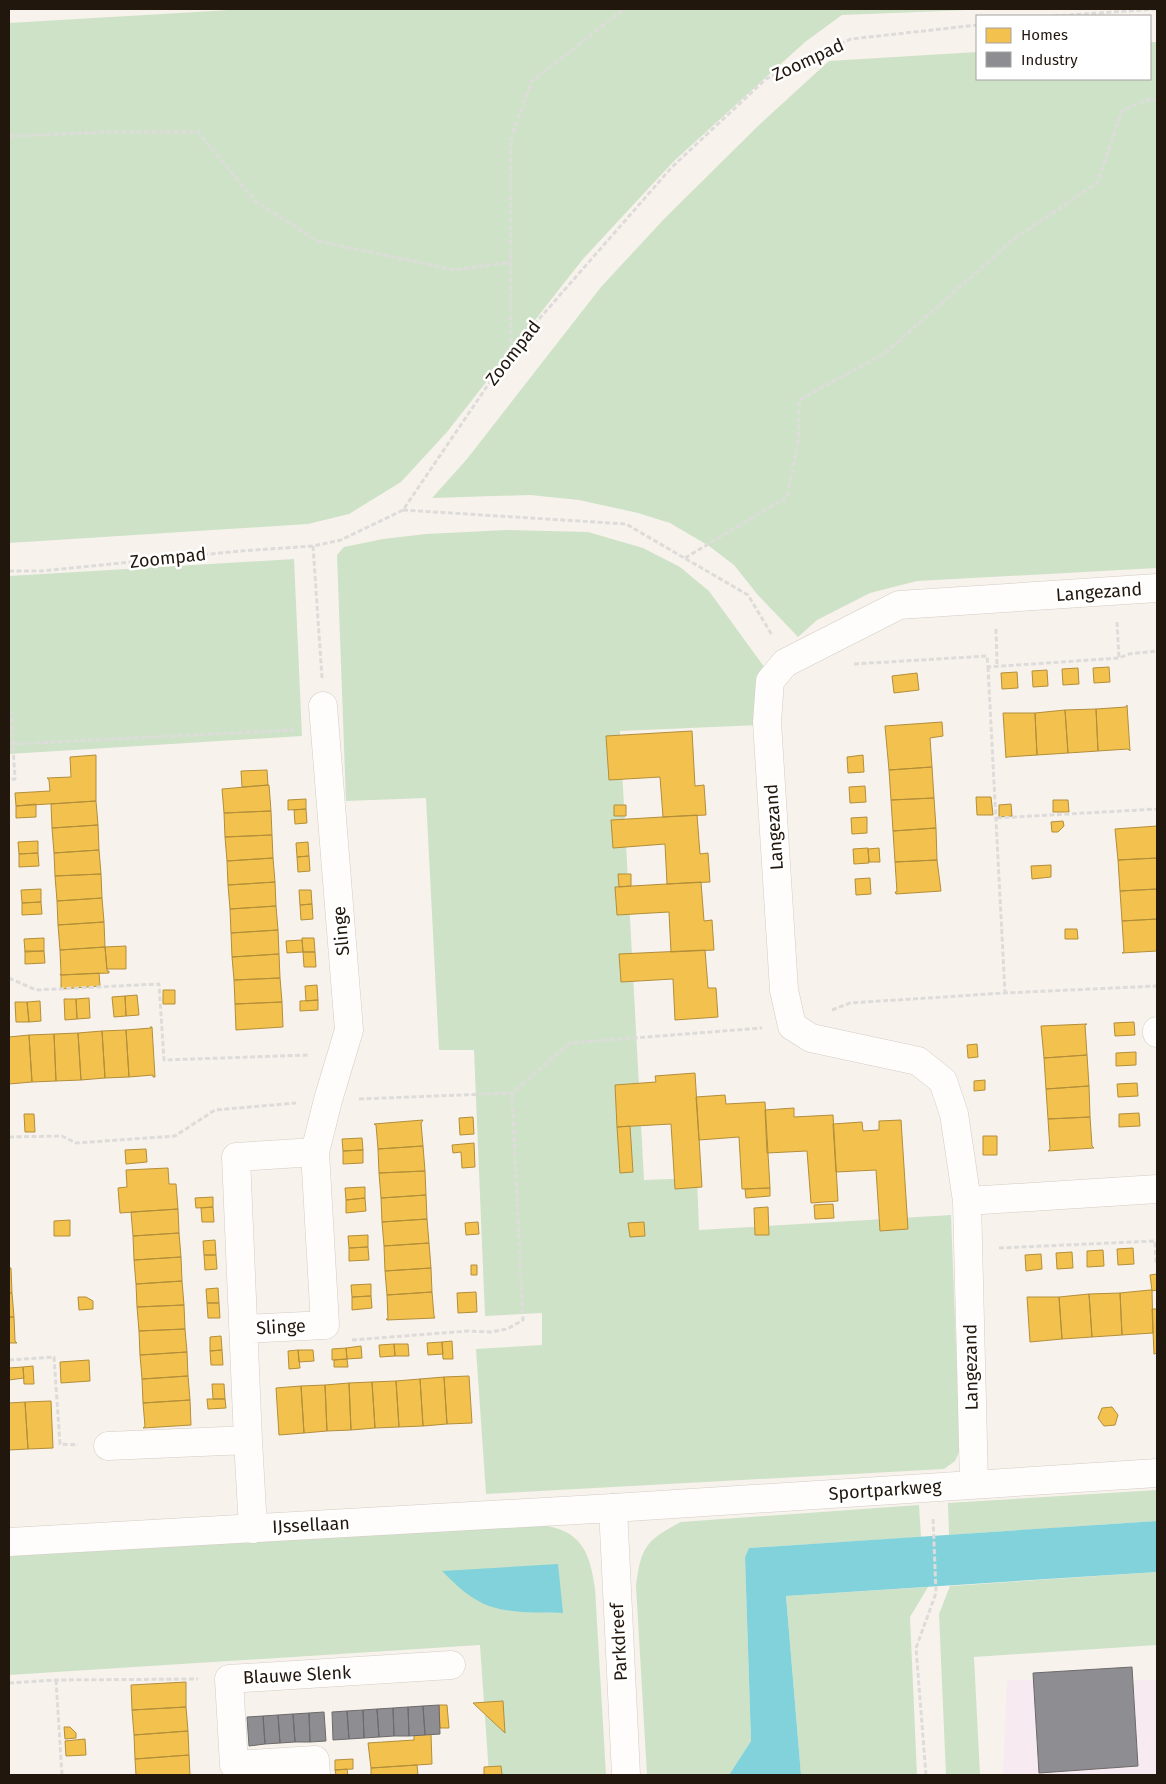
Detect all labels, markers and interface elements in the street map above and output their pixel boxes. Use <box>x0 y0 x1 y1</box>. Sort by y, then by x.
legend <box>976 15 1151 80</box>
text: Homes <box>1021 26 1068 44</box>
street label: Zoompad <box>769 34 847 86</box>
text: Industry <box>1021 51 1078 69</box>
street label: Zoompad <box>481 316 545 390</box>
street label: Zoompad <box>129 543 207 573</box>
street label: Langezand <box>1055 578 1143 606</box>
street label: Langezand <box>760 783 788 871</box>
street label: Slinge <box>328 905 354 957</box>
street label: Slinge <box>256 1315 306 1339</box>
street label: Langezand <box>959 1324 983 1410</box>
street label: Sportparkweg <box>828 1475 943 1505</box>
street label: IJssellaan <box>272 1512 350 1538</box>
street label: Parkdreef <box>606 1600 632 1682</box>
street label: Blauwe Slenk <box>242 1661 353 1689</box>

